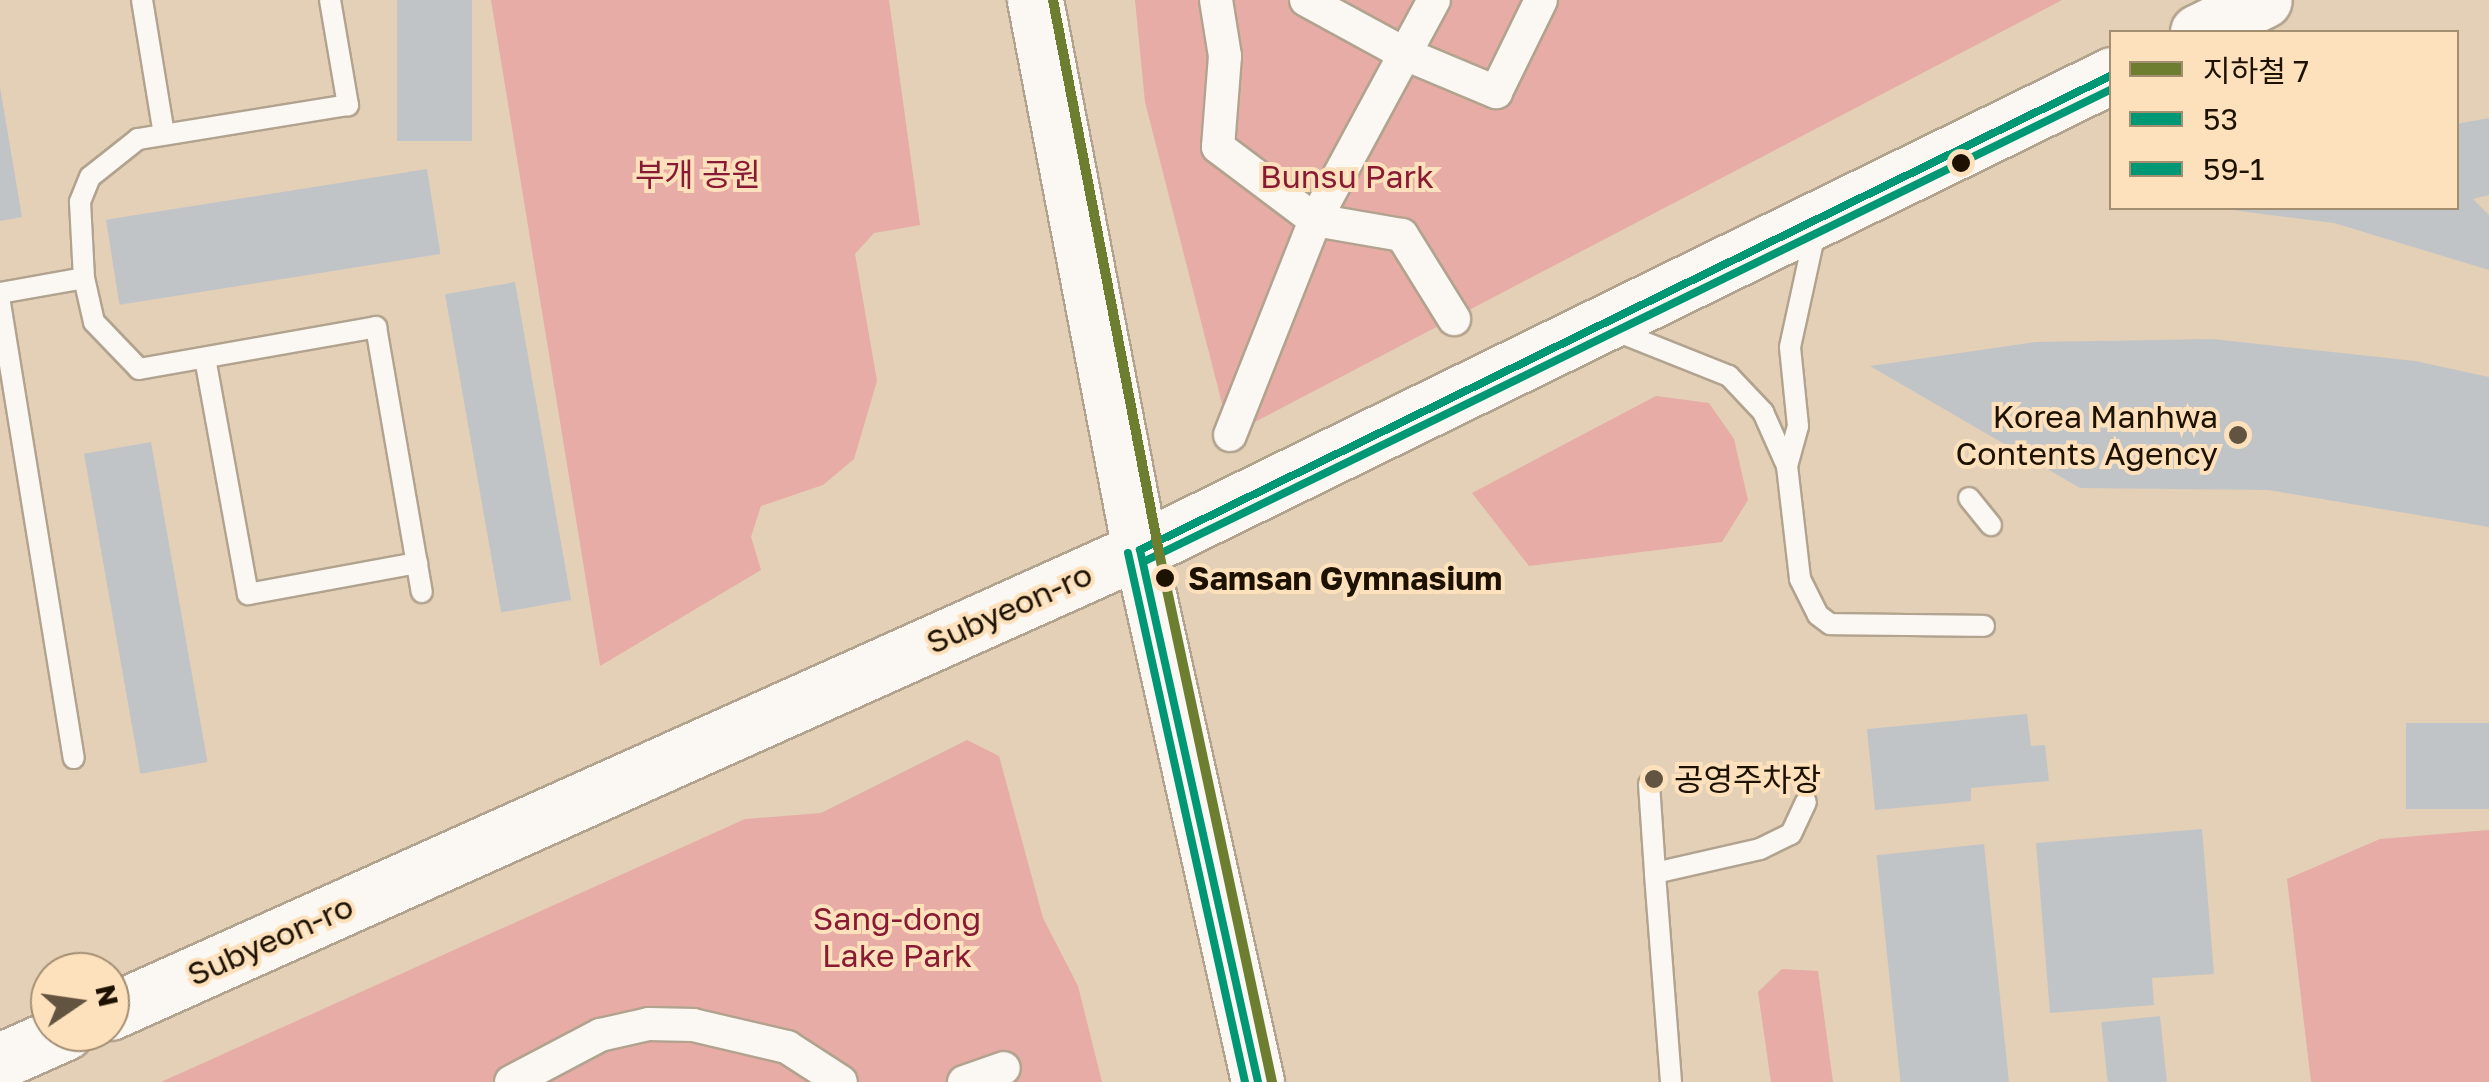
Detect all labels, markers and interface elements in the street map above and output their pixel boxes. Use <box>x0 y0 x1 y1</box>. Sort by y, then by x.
legend <box>2109 30 2459 210</box>
text: 지하철 7 <box>2203 53 2309 89</box>
text: 53 <box>2203 101 2238 137</box>
text: 59-1 <box>2203 151 2265 187</box>
unlabelled marker <box>1951 153 1971 173</box>
park label: 부개 공원 <box>635 155 761 193</box>
park label: Bunsu Park <box>1260 157 1434 195</box>
place label: Korea Manhwa Contents Agency <box>1955 398 2218 473</box>
marker: Korea Manhwa Contents Agency <box>2227 424 2249 446</box>
street label: Subyeon-ro <box>920 554 1098 662</box>
place label: Samsan Gymnasium <box>1188 559 1502 597</box>
marker: Samsan Gymnasium <box>1152 565 1178 591</box>
place label: 공영주차장 <box>1674 760 1821 798</box>
marker: 공영주차장 <box>1643 768 1665 790</box>
street label: Subyeon-ro <box>181 886 359 994</box>
park label: Sang-dong Lake Park <box>813 900 981 975</box>
north arrow <box>30 952 130 1052</box>
text: N <box>89 982 126 1010</box>

